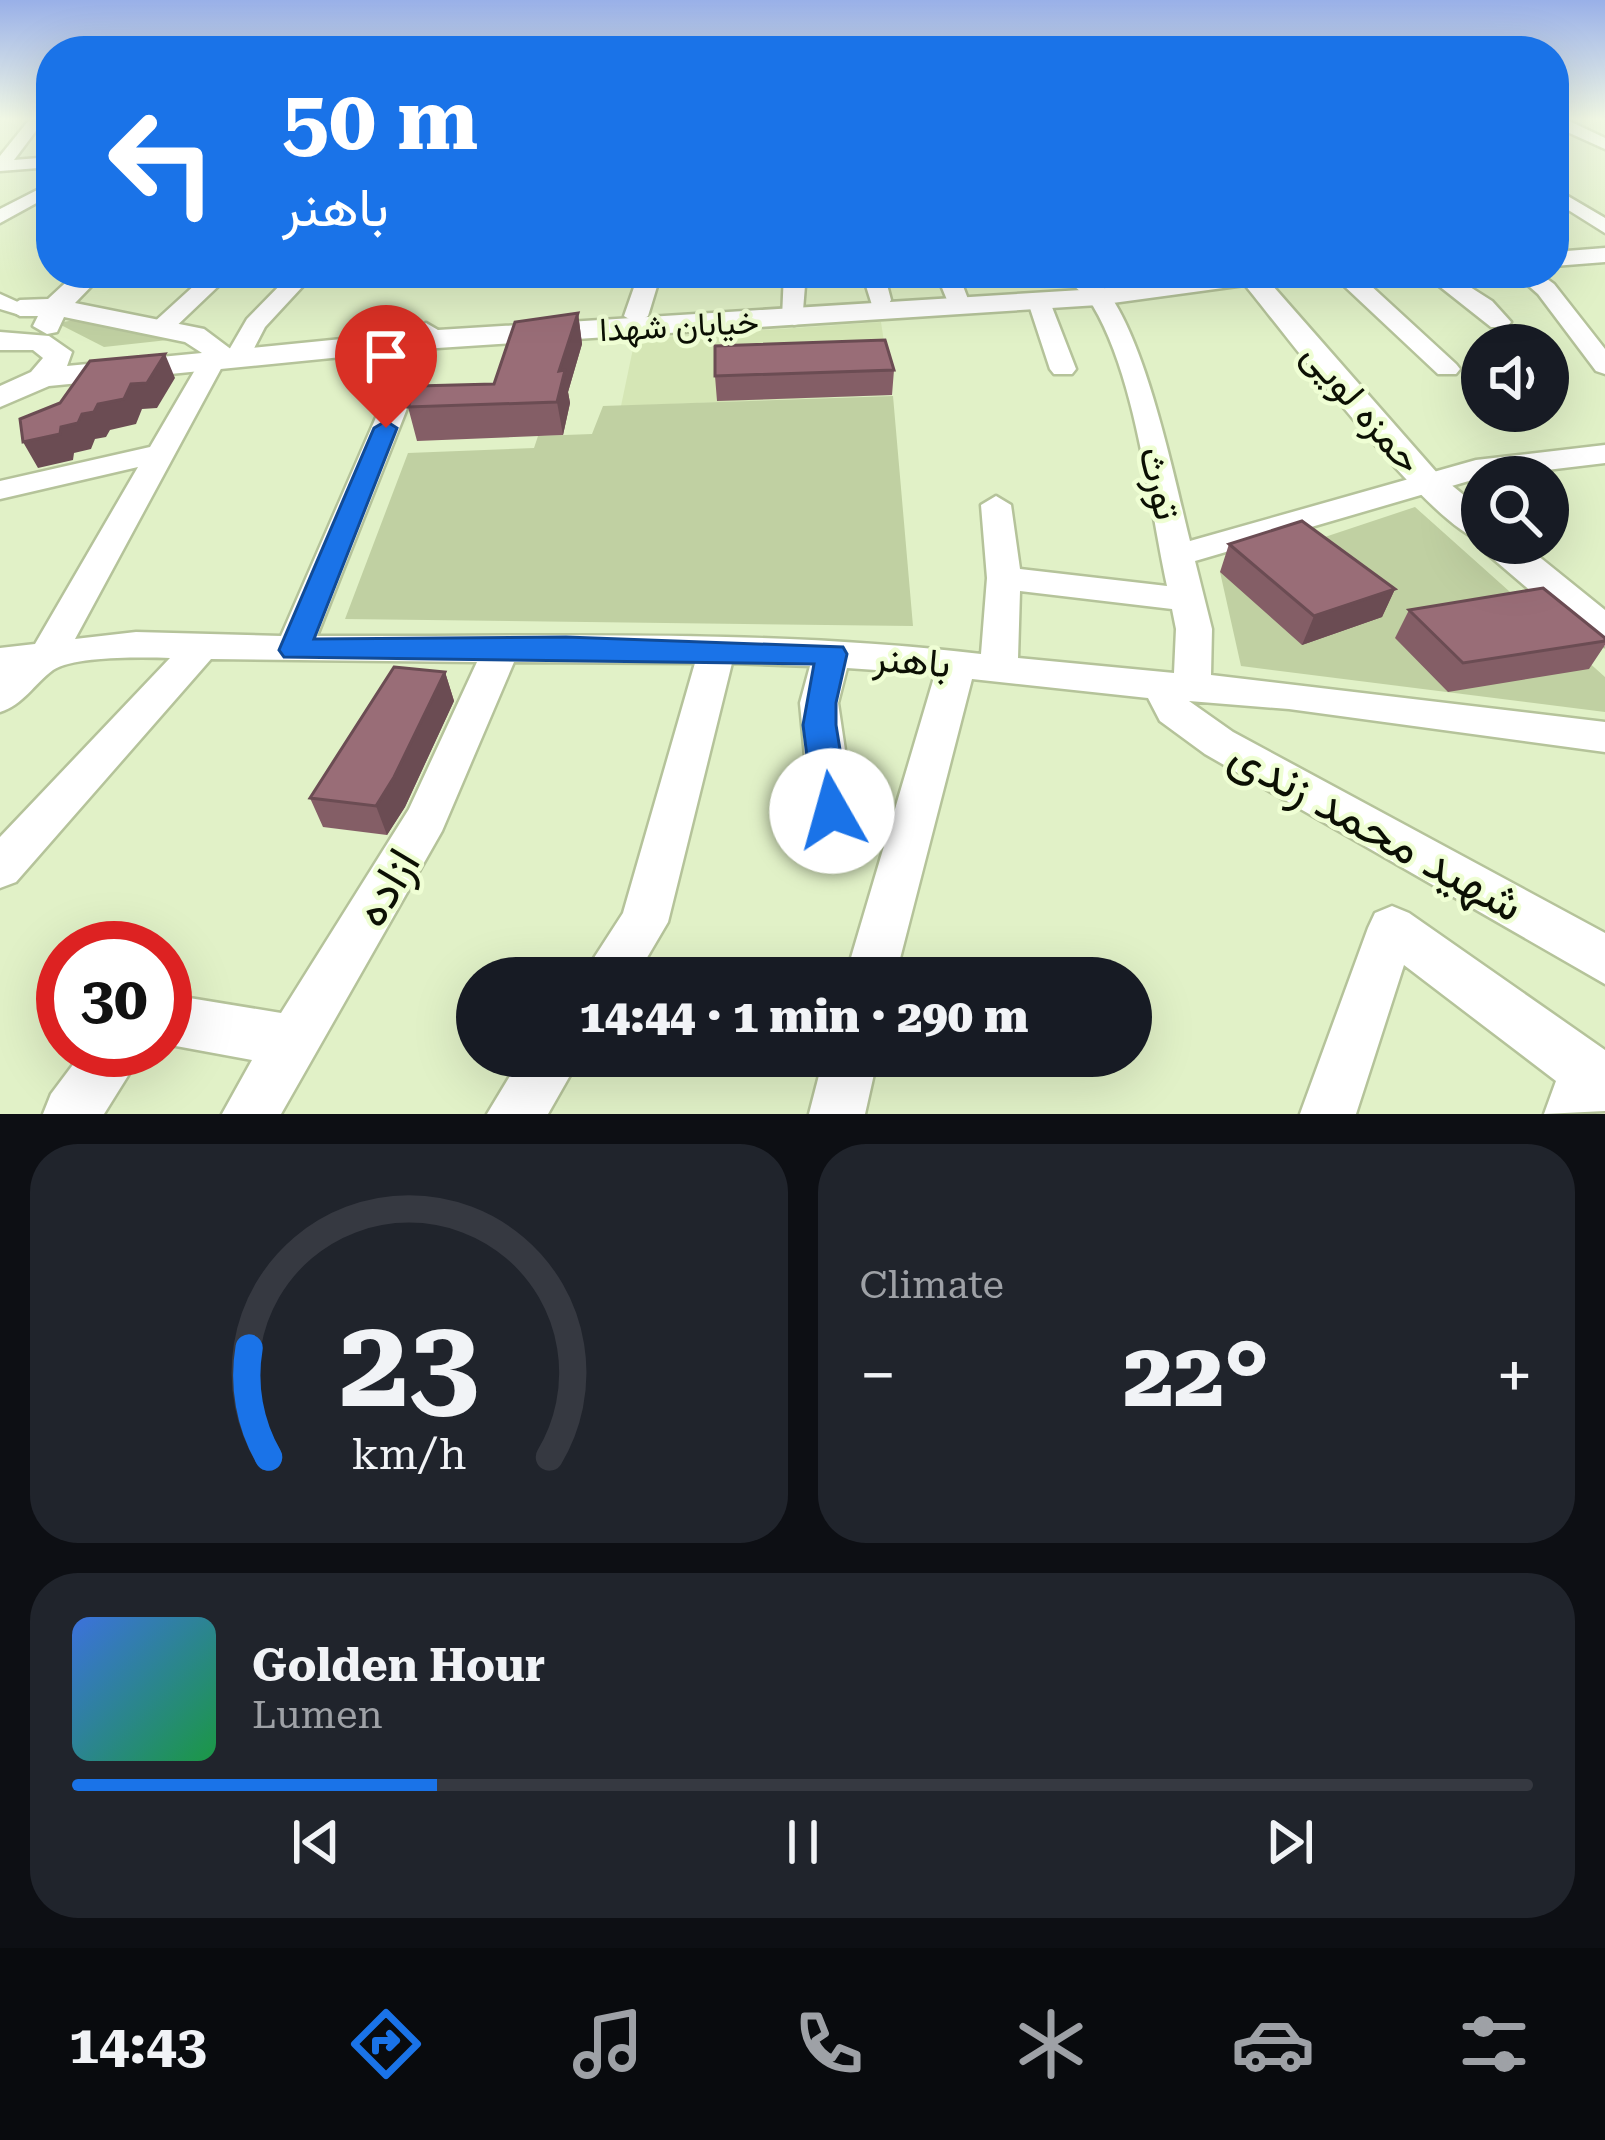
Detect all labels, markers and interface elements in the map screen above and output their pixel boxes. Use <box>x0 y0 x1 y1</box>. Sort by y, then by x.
text: 50 m <box>282 71 478 169</box>
icon: left <box>84 84 240 240</box>
text: باهنر <box>282 176 389 239</box>
street label: خیابان شهدا <box>598 302 760 350</box>
pin <box>335 305 437 428</box>
icon: arrive <box>353 323 419 389</box>
map controls <box>1461 324 1569 564</box>
button: sound <box>1461 324 1569 432</box>
street label: حمزه لویی <box>1292 332 1432 484</box>
street label: تورث <box>1128 442 1191 525</box>
button: search <box>1461 456 1569 564</box>
street label: باهنر <box>870 635 952 688</box>
street label: شهید محمد زندی <box>1220 726 1533 934</box>
position arrow <box>769 748 895 874</box>
street label: ازاده <box>342 838 433 937</box>
speed limit sign: 30 <box>36 921 192 1077</box>
text: 14:44 · 1 min · 290 m <box>580 990 1028 1043</box>
text: Climate <box>860 1262 1004 1308</box>
text: 23 <box>339 1290 479 1436</box>
text: 22° <box>1123 1323 1269 1428</box>
text: − <box>860 1337 896 1414</box>
text: + <box>1496 1337 1533 1414</box>
text: km/h <box>351 1428 466 1478</box>
text: Golden Hour <box>252 1639 545 1692</box>
text: Lumen <box>252 1692 383 1738</box>
icon: previous <box>283 1809 349 1875</box>
icon: pause <box>770 1809 836 1875</box>
icon: next <box>1257 1809 1323 1875</box>
icon: directions <box>344 2002 428 2086</box>
icon: music <box>566 2002 650 2086</box>
icon: phone <box>787 2002 871 2086</box>
icon: climate <box>1009 2002 1093 2086</box>
icon: car <box>1231 2002 1315 2086</box>
icon: filters <box>1452 2002 1536 2086</box>
text: 14:43 <box>69 2013 207 2076</box>

